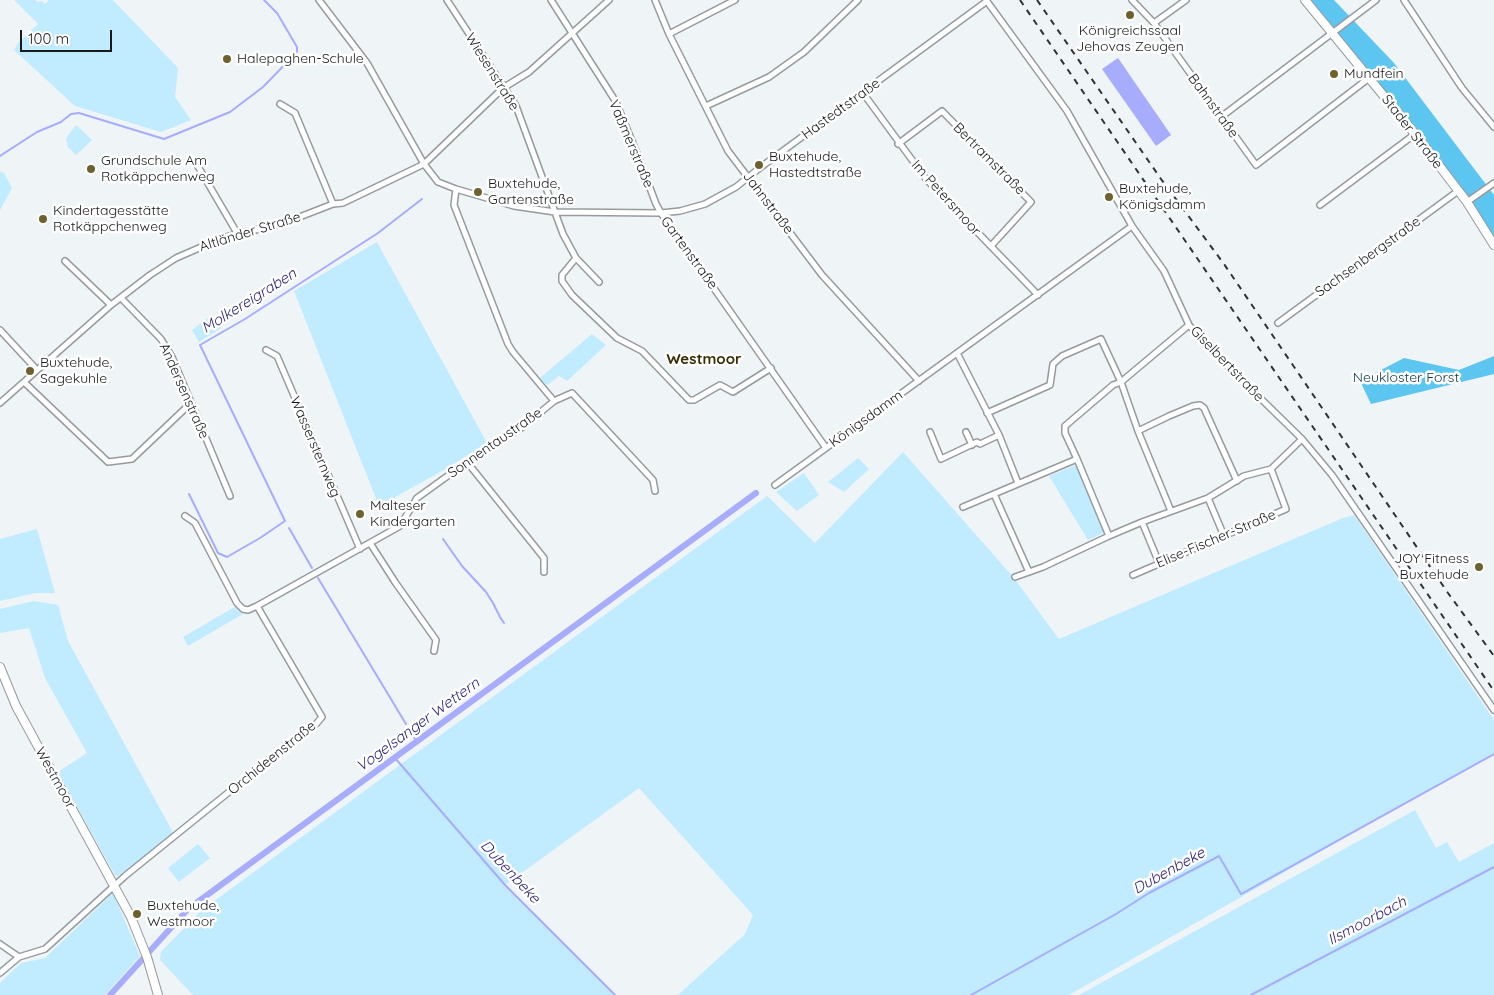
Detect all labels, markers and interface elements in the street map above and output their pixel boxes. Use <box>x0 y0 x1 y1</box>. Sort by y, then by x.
marker: Königreichssaal Jehovas Zeugen <box>1124 9 1136 21</box>
scale bar <box>22 20 115 52</box>
place label: Königreichssaal Jehovas Zeugen <box>1076 23 1184 56</box>
text: 100 m <box>28 29 69 48</box>
street label: Wiesenstraße <box>461 30 523 114</box>
place label: Halepaghen-Schule <box>237 51 364 67</box>
marker: Halepaghen-Schule <box>221 53 233 65</box>
place label: Mundfein <box>1344 66 1404 82</box>
marker: Mundfein <box>1328 68 1340 80</box>
street label: Bahnstraße <box>1184 71 1242 141</box>
street label: Hastedtstraße <box>799 75 883 143</box>
street label: Stader Straße <box>1378 92 1446 172</box>
street label: Vaßmerstraße <box>605 98 657 190</box>
street label: Bertramstraße <box>949 119 1029 199</box>
place label: Buxtehude, Hastedtstraße <box>769 149 862 182</box>
place label: Grundschule Am Rotkäppchenweg <box>101 153 215 186</box>
street label: Im Petersmoor <box>908 157 984 239</box>
marker: Buxtehude, Hastedtstraße <box>753 159 765 171</box>
marker: Grundschule Am Rotkäppchenweg <box>85 163 97 175</box>
street label: Jahnstraße <box>739 168 797 238</box>
place label: Buxtehude, Gartenstraße <box>488 176 574 208</box>
place label: Buxtehude, Königsdamm <box>1119 181 1206 213</box>
marker: Buxtehude, Gartenstraße <box>472 186 484 198</box>
marker: Buxtehude, Königsdamm <box>1103 191 1115 203</box>
place label: Kindertagesstätte Rotkäppchenweg <box>53 203 169 236</box>
street label: Altländer Straße <box>197 209 303 255</box>
marker: Kindertagesstätte Rotkäppchenweg <box>37 213 49 225</box>
street label: Gartenstraße <box>657 213 721 293</box>
street label: Sachsenbergstraße <box>1312 213 1424 301</box>
water label: Molkereigraben <box>198 265 300 337</box>
street label: Giselbertstraße <box>1187 323 1267 405</box>
street label: Andersenstraße <box>155 341 213 441</box>
district label: Westmoor <box>666 350 742 368</box>
place label: Buxtehude, Sagekuhle <box>40 355 112 388</box>
marker: Buxtehude, Sagekuhle <box>24 365 36 377</box>
park label: Neukloster Forst <box>1353 370 1459 386</box>
street label: Königsdamm <box>826 387 906 451</box>
street label: Wassersternweg <box>286 394 344 500</box>
street label: Sonnentaustraße <box>445 404 545 482</box>
place label: Malteser Kindergarten <box>370 498 455 530</box>
street label: Elise-Fischer-Straße <box>1154 506 1278 572</box>
marker: Malteser Kindergarten <box>354 508 366 520</box>
place label: JOY Fitness Buxtehude <box>1394 551 1469 584</box>
marker: JOY Fitness Buxtehude <box>1473 561 1485 573</box>
water label: Vogelsanger Wettern <box>353 674 483 776</box>
street label: Orchideenstraße <box>225 718 319 798</box>
street label: Westmoor <box>31 744 79 812</box>
water label: Dubenbeke <box>476 837 544 907</box>
water label: Dubenbeke <box>1130 844 1208 898</box>
water label: Ilsmoorbach <box>1325 893 1409 949</box>
place label: Buxtehude, Westmoor <box>147 898 219 930</box>
marker: Buxtehude, Westmoor <box>131 908 143 920</box>

